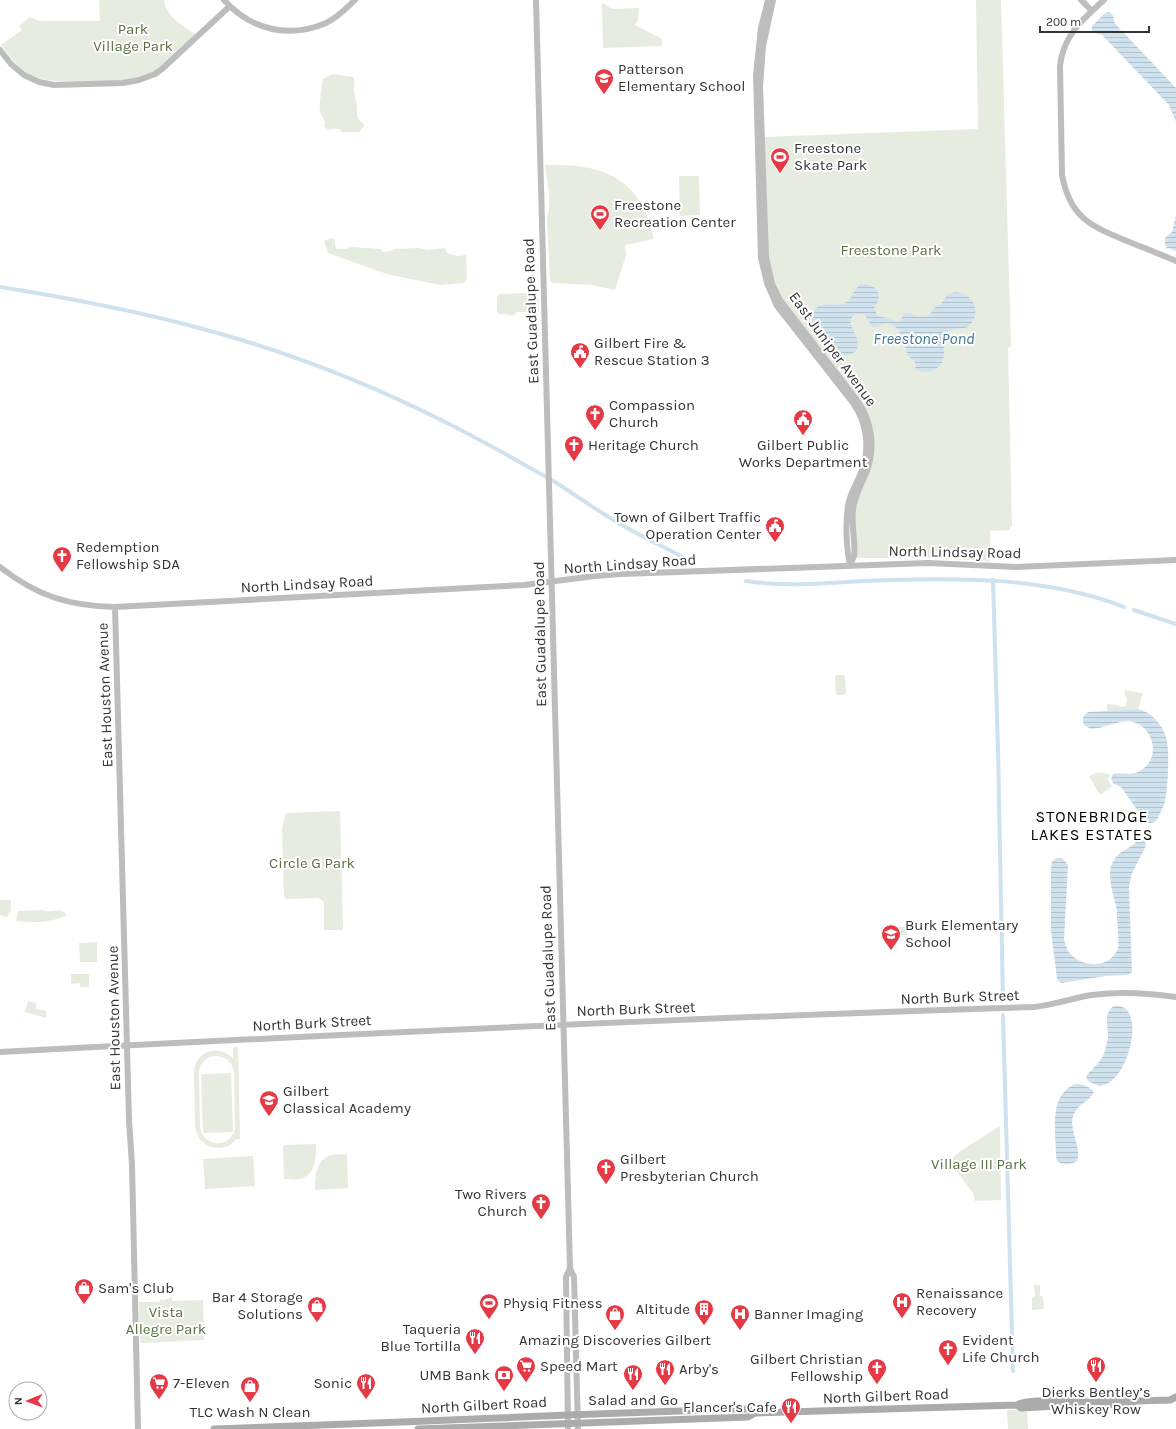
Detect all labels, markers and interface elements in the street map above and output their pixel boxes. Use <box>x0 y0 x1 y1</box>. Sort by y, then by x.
scale bar <box>1040 8 1149 34</box>
text: 200 m <box>1046 15 1081 29</box>
park label: Park Village Park <box>93 20 173 55</box>
place label: Patterson Elementary School <box>618 60 745 95</box>
school or university icon: Patterson Elementary School <box>593 67 615 95</box>
place label: Freestone Skate Park <box>794 139 867 174</box>
sports icon: Freestone Skate Park <box>769 146 791 174</box>
place label: Freestone Recreation Center <box>614 196 736 231</box>
sports icon: Freestone Recreation Center <box>589 203 611 231</box>
street label: East Guadalupe Road <box>519 238 543 384</box>
park label: Freestone Park <box>840 241 942 259</box>
street label: East Juniper Avenue <box>785 288 881 410</box>
water label: Freestone Pond <box>873 329 975 348</box>
place label: Gilbert Fire & Rescue Station 3 <box>594 334 710 369</box>
public building icon: Gilbert Fire & Rescue Station 3 <box>569 341 591 369</box>
place label: Compassion Church <box>609 396 695 431</box>
church icon: Compassion Church <box>584 403 606 431</box>
public building icon: Gilbert Public Works Department <box>792 408 814 436</box>
church icon: Heritage Church <box>563 434 585 462</box>
place label: Heritage Church <box>588 436 699 454</box>
place label: Gilbert Public Works Department <box>739 436 868 471</box>
place label: Town of Gilbert Traffic Operation Center <box>614 508 762 543</box>
public building icon: Town of Gilbert Traffic Operation Center <box>764 515 786 543</box>
place label: Redemption Fellowship SDA <box>76 538 180 573</box>
street label: North Lindsay Road <box>888 542 1022 562</box>
church icon: Redemption Fellowship SDA <box>51 545 73 573</box>
street label: North Lindsay Road <box>563 550 697 578</box>
street label: East Guadalupe Road <box>530 561 550 707</box>
street label: North Lindsay Road <box>240 572 374 596</box>
street label: East Houston Avenue <box>93 622 117 768</box>
district label: STONEBRIDGE LAKES ESTATES <box>1030 807 1154 844</box>
park label: Circle G Park <box>269 854 355 872</box>
street label: East Guadalupe Road <box>536 885 560 1031</box>
place label: Burk Elementary School <box>905 916 1018 951</box>
school or university icon: Burk Elementary School <box>880 923 902 951</box>
street label: East Houston Avenue <box>104 945 124 1091</box>
street label: North Burk Street <box>900 986 1020 1008</box>
street label: North Burk Street <box>576 998 696 1020</box>
street label: North Burk Street <box>252 1011 372 1035</box>
place label: Gilbert Classical Academy <box>283 1082 411 1117</box>
school or university icon: Gilbert Classical Academy <box>258 1089 280 1117</box>
place label: Gilbert Presbyterian Church <box>620 1150 759 1185</box>
park label: Village III Park <box>931 1155 1027 1173</box>
church icon: Gilbert Presbyterian Church <box>595 1157 617 1185</box>
place label: Two Rivers Church <box>455 1185 527 1220</box>
church icon: Two Rivers Church <box>530 1192 552 1220</box>
shop icon: Sam's Club <box>73 1277 95 1305</box>
place label: Sam's Club <box>98 1279 174 1297</box>
place label: Renaissance Recovery <box>916 1284 1003 1319</box>
place label: Bar 4 Storage Solutions <box>212 1288 303 1323</box>
hospital icon: Renaissance Recovery <box>891 1291 913 1319</box>
sports icon: Physiq Fitness <box>478 1292 500 1320</box>
place label: Physiq Fitness <box>503 1294 603 1312</box>
shop icon: Bar 4 Storage Solutions <box>306 1295 328 1323</box>
building icon: Altitude <box>693 1298 715 1326</box>
place label: Altitude <box>636 1300 690 1318</box>
park label: Vista Allegre Park <box>126 1303 206 1338</box>
shop icon: Amazing Discoveries Gilbert <box>604 1303 626 1331</box>
hospital icon: Banner Imaging <box>729 1303 751 1331</box>
place label: Banner Imaging <box>754 1305 864 1323</box>
place label: Taqueria Blue Tortilla <box>380 1320 461 1355</box>
restaurant icon: Taqueria Blue Tortilla <box>464 1327 486 1355</box>
place label: Amazing Discoveries Gilbert <box>519 1331 711 1349</box>
place label: Evident Life Church <box>962 1331 1039 1366</box>
church icon: Evident Life Church <box>937 1338 959 1366</box>
place label: Gilbert Christian Fellowship <box>750 1350 863 1385</box>
supermarket icon: Speed Mart <box>515 1355 537 1383</box>
restaurant icon: Dierks Bentley’s Whiskey Row <box>1085 1355 1107 1383</box>
place label: Speed Mart <box>540 1357 618 1375</box>
church icon: Gilbert Christian Fellowship <box>866 1357 888 1385</box>
restaurant icon: Arby's <box>654 1358 676 1386</box>
place label: Arby's <box>679 1360 719 1378</box>
restaurant icon: Salad and Go <box>622 1363 644 1391</box>
bank icon: UMB Bank <box>493 1364 515 1392</box>
place label: UMB Bank <box>420 1366 490 1384</box>
supermarket icon: 7-Eleven <box>148 1372 170 1400</box>
restaurant icon: Sonic <box>355 1372 377 1400</box>
place label: 7-Eleven <box>173 1374 230 1392</box>
place label: Sonic <box>313 1374 352 1392</box>
shop icon: TLC Wash N Clean <box>239 1375 261 1403</box>
north arrow <box>8 1381 48 1421</box>
place label: Dierks Bentley’s Whiskey Row <box>1041 1383 1151 1418</box>
street label: North Gilbert Road <box>823 1385 949 1407</box>
place label: Salad and Go <box>588 1391 678 1409</box>
street label: North Gilbert Road <box>421 1393 547 1417</box>
restaurant icon: Flancer's Cafe <box>780 1396 802 1424</box>
text: N <box>12 1397 25 1405</box>
place label: Flancer's Cafe <box>683 1398 777 1416</box>
place label: TLC Wash N Clean <box>189 1403 311 1421</box>

